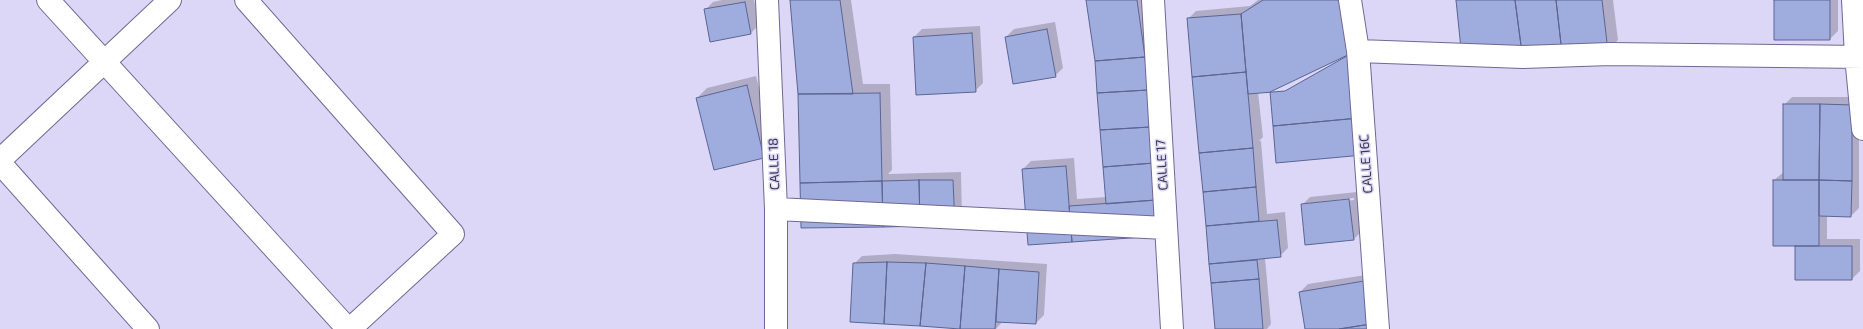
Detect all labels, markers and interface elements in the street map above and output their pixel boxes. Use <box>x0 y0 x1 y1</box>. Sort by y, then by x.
street label: CALLE 16C <box>1356 134 1376 194</box>
street label: CALLE 18 <box>765 138 783 190</box>
street label: CALLE 17 <box>1153 139 1171 191</box>

